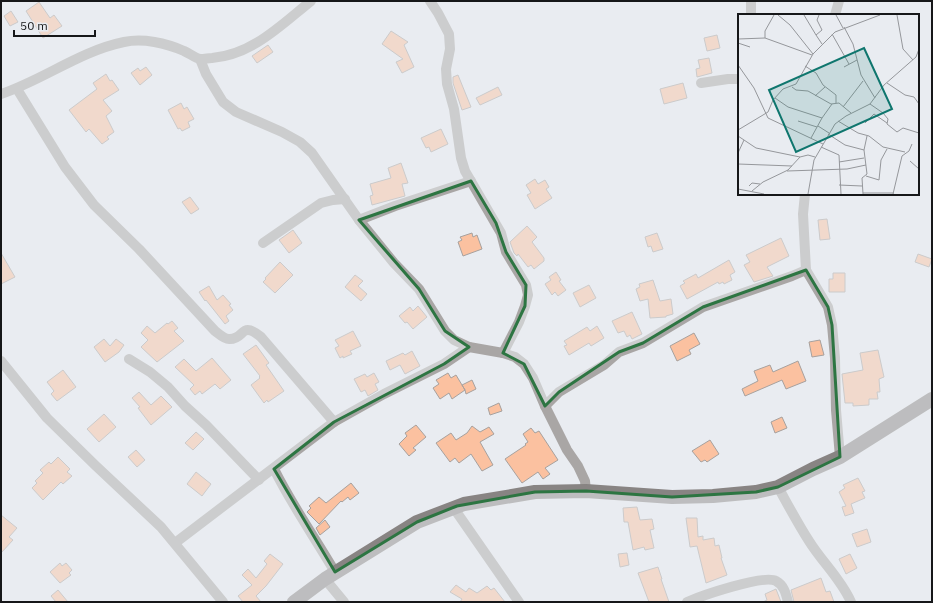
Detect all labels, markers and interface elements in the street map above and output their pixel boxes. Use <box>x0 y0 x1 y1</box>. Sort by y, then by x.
scale bar <box>14 12 95 38</box>
inset map <box>738 14 919 195</box>
text: 50 m <box>20 18 48 33</box>

